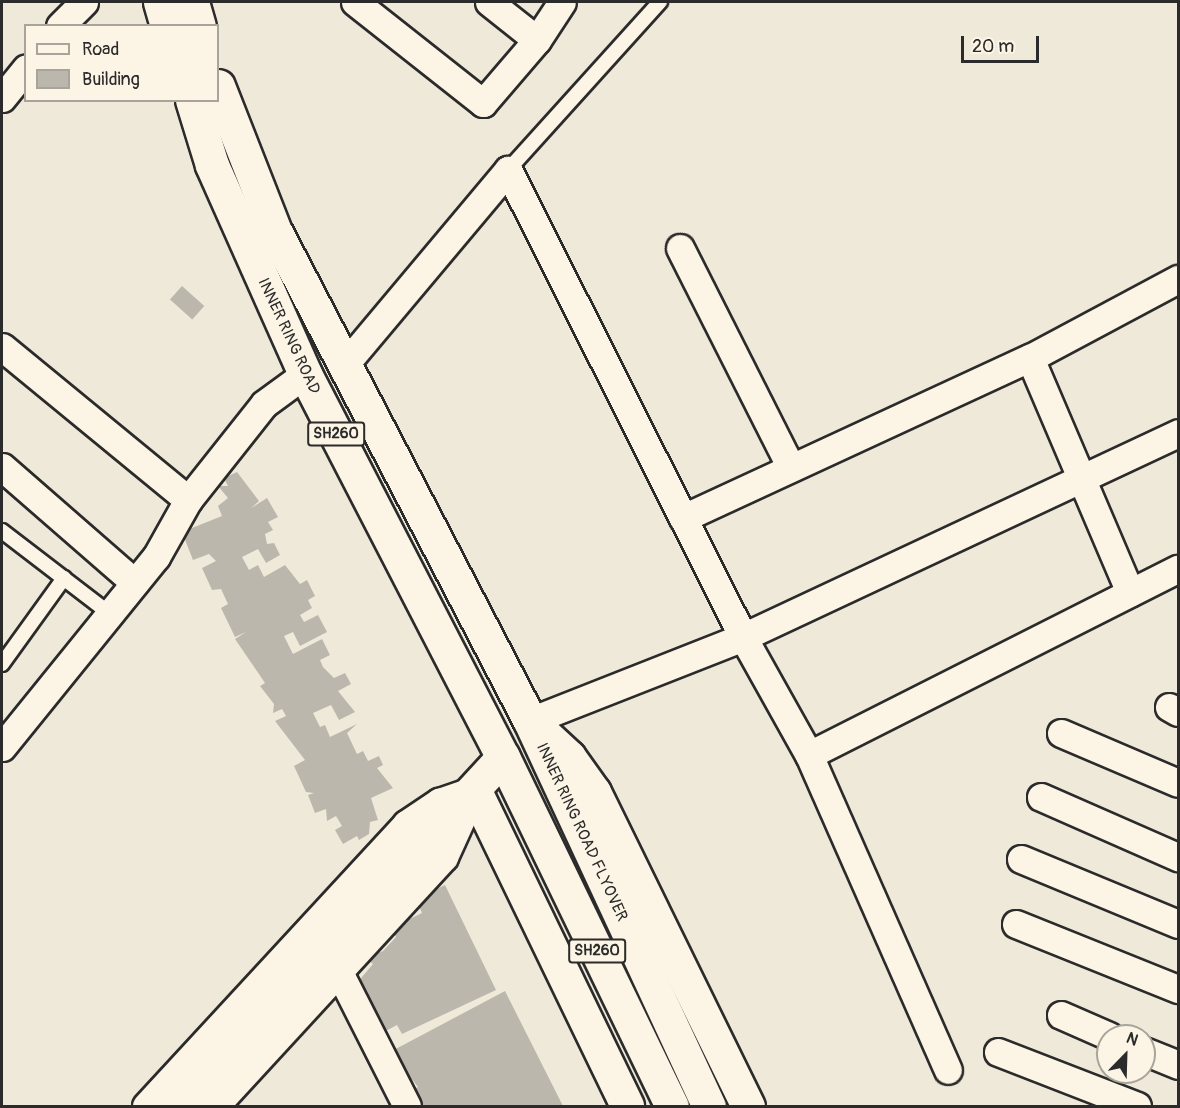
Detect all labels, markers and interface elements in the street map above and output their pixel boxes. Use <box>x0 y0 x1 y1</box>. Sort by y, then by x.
legend <box>24 24 219 102</box>
scale bar <box>964 24 1042 62</box>
text: 20 m <box>972 35 1014 58</box>
text: Road <box>82 38 119 61</box>
text: Building <box>82 68 140 91</box>
street label: INNER RING ROAD <box>254 275 324 397</box>
road number: SH260 <box>306 422 366 446</box>
street label: INNER RING ROAD FLYOVER <box>532 740 632 924</box>
road number: SH260 <box>567 939 627 963</box>
north arrow <box>1096 1024 1156 1084</box>
text: N <box>1123 1028 1141 1051</box>

